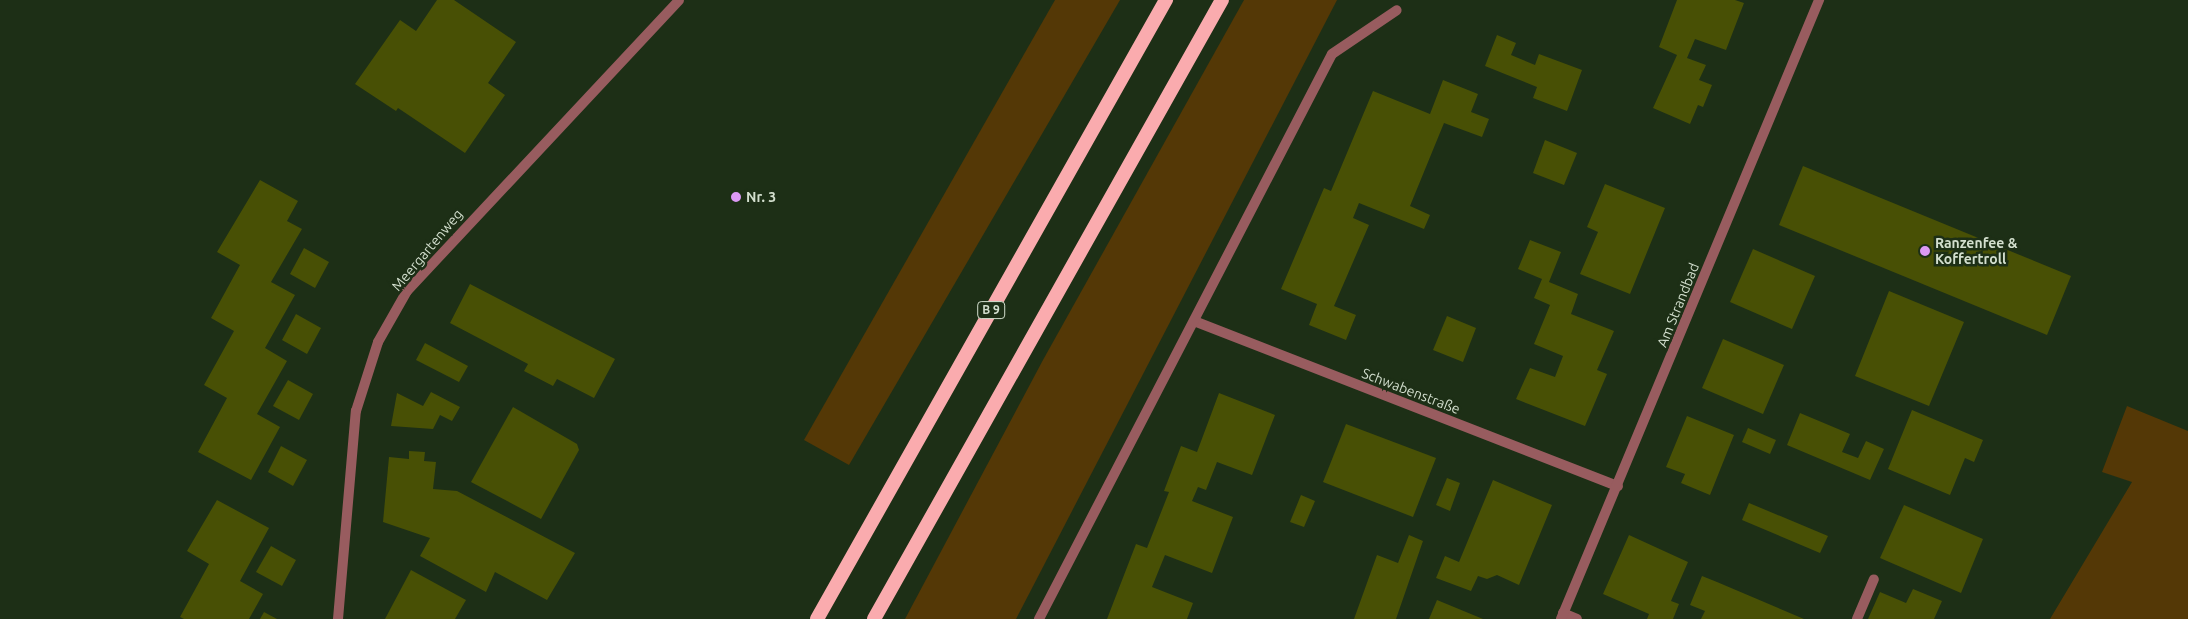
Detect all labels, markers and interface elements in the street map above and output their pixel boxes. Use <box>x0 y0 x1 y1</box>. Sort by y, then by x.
place label: Nr. 3 <box>746 189 776 205</box>
marker: Nr. 3 <box>730 191 742 203</box>
street label: Meergartenweg <box>388 206 466 294</box>
place label: Ranzenfee & Koffertroll <box>1935 235 2017 268</box>
marker: Ranzenfee & Koffertroll <box>1919 245 1931 257</box>
street label: Am Strandbad <box>1653 260 1703 350</box>
road number: B 9 <box>976 300 1006 320</box>
street label: Schwabenstraße <box>1359 365 1463 417</box>

